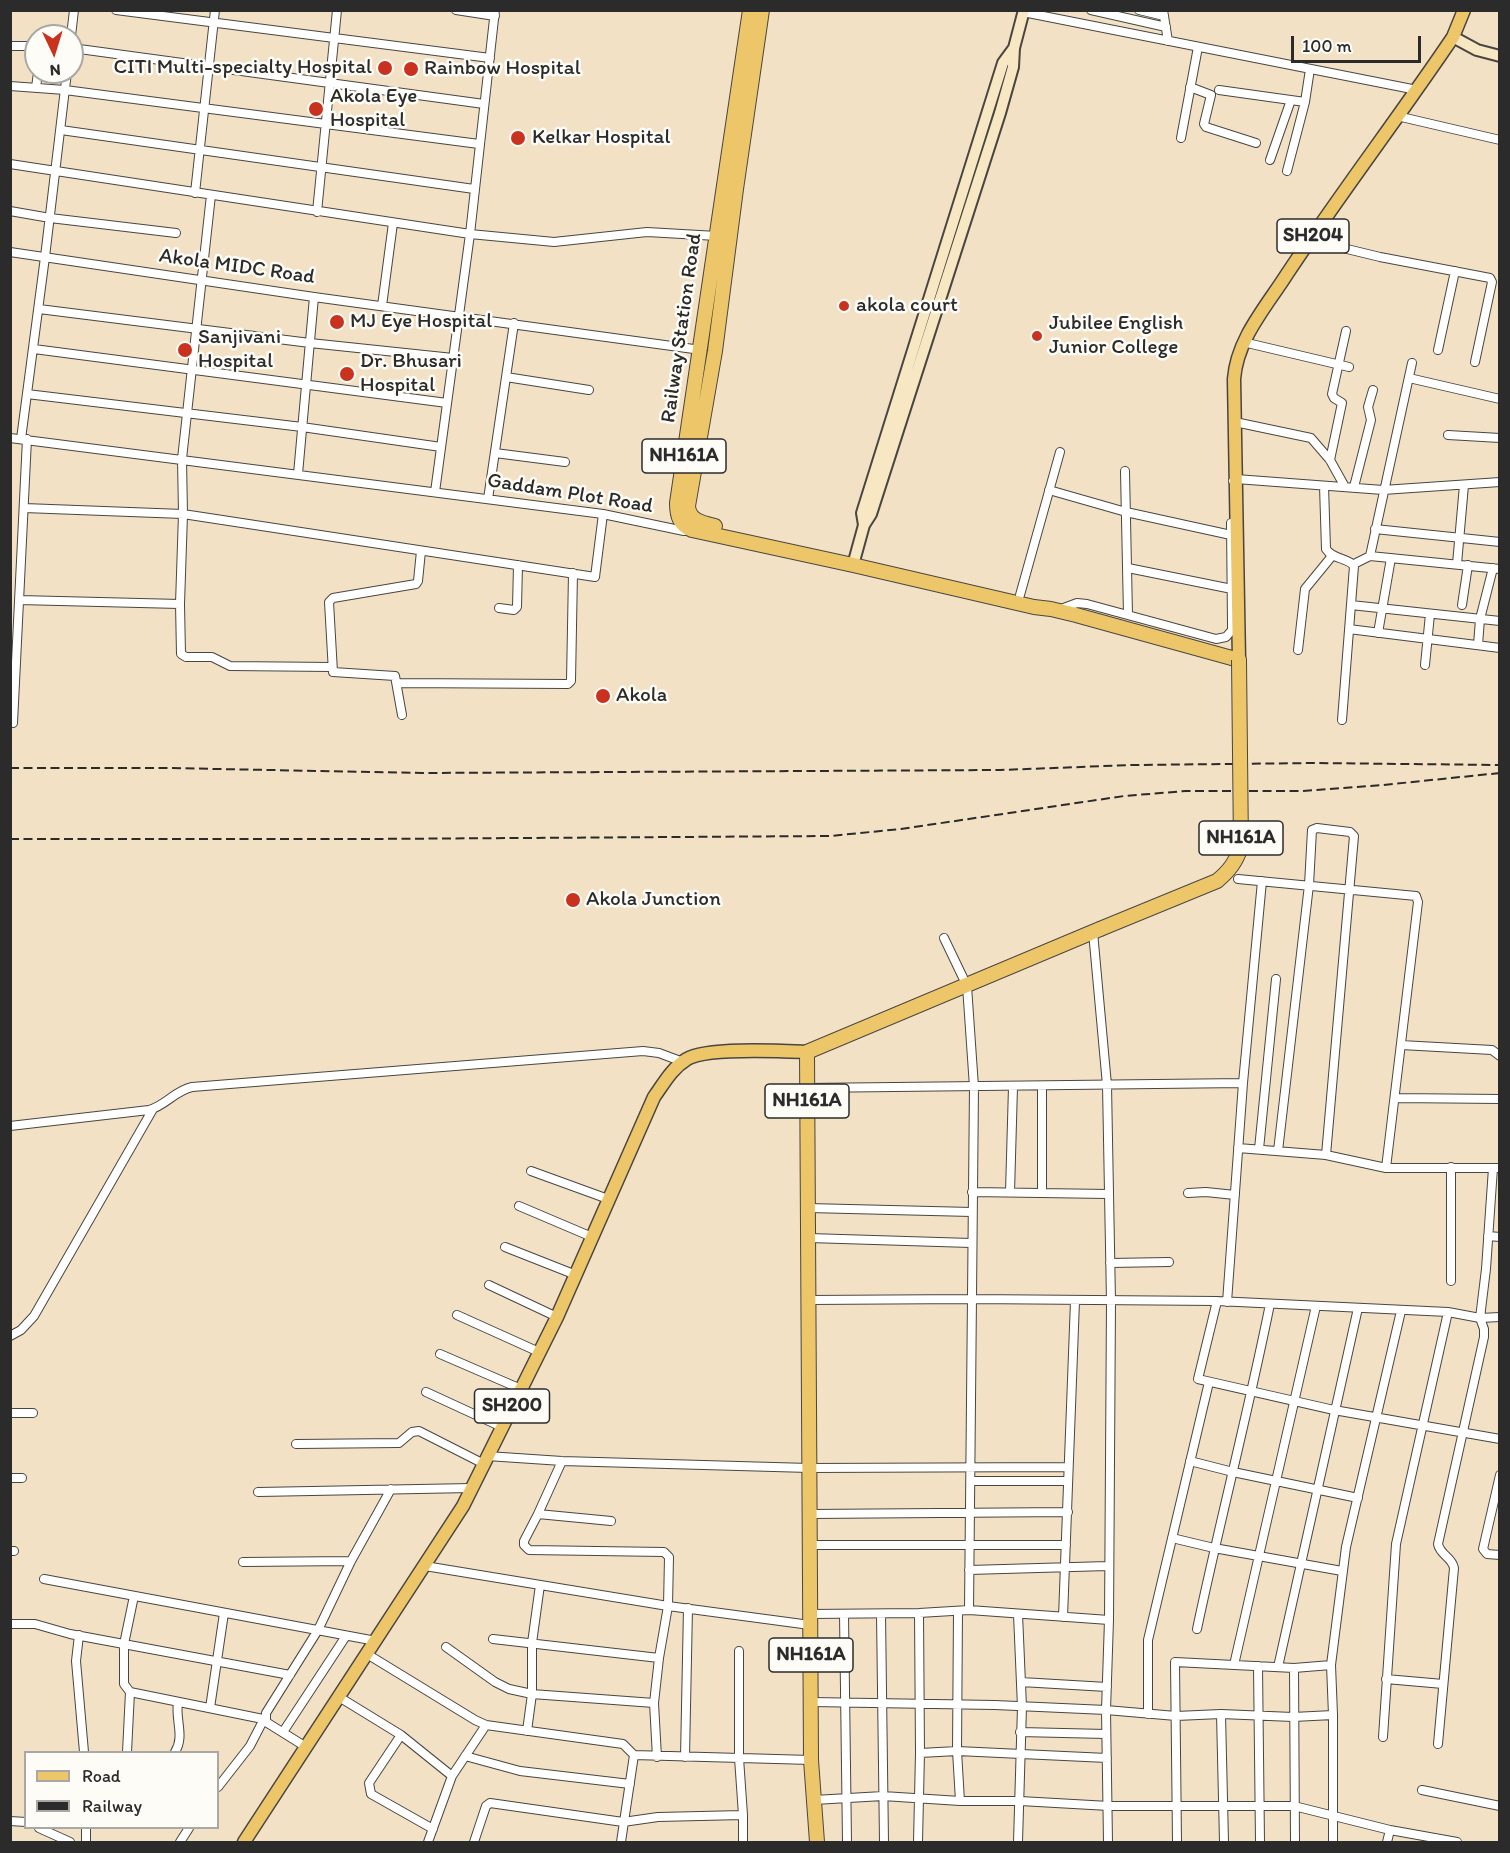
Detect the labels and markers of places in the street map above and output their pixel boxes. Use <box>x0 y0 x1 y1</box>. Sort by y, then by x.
place label: CITI Multi-specialty Hospital <box>114 55 372 81</box>
place label: Rainbow Hospital <box>424 56 581 82</box>
marker: CITI Multi-specialty Hospital <box>376 59 394 77</box>
marker: Rainbow Hospital <box>402 60 420 78</box>
place label: Akola Eye Hospital <box>330 84 417 134</box>
marker: Akola Eye Hospital <box>307 100 325 118</box>
place label: Kelkar Hospital <box>532 125 670 151</box>
marker: Kelkar Hospital <box>509 129 527 147</box>
place label: akola court <box>856 293 958 319</box>
marker: akola court <box>837 299 851 313</box>
place label: MJ Eye Hospital <box>350 309 492 335</box>
place label: Jubilee English Junior College <box>1049 311 1183 361</box>
marker: MJ Eye Hospital <box>328 313 346 331</box>
place label: Sanjivani Hospital <box>198 325 281 375</box>
marker: Jubilee English Junior College <box>1030 329 1044 343</box>
marker: Sanjivani Hospital <box>176 341 194 359</box>
place label: Dr. Bhusari Hospital <box>360 349 462 399</box>
marker: Dr. Bhusari Hospital <box>338 365 356 383</box>
place label: Akola <box>616 683 667 709</box>
marker: Akola <box>594 687 612 705</box>
place label: Akola Junction <box>586 887 721 913</box>
marker: Akola Junction <box>564 891 582 909</box>

